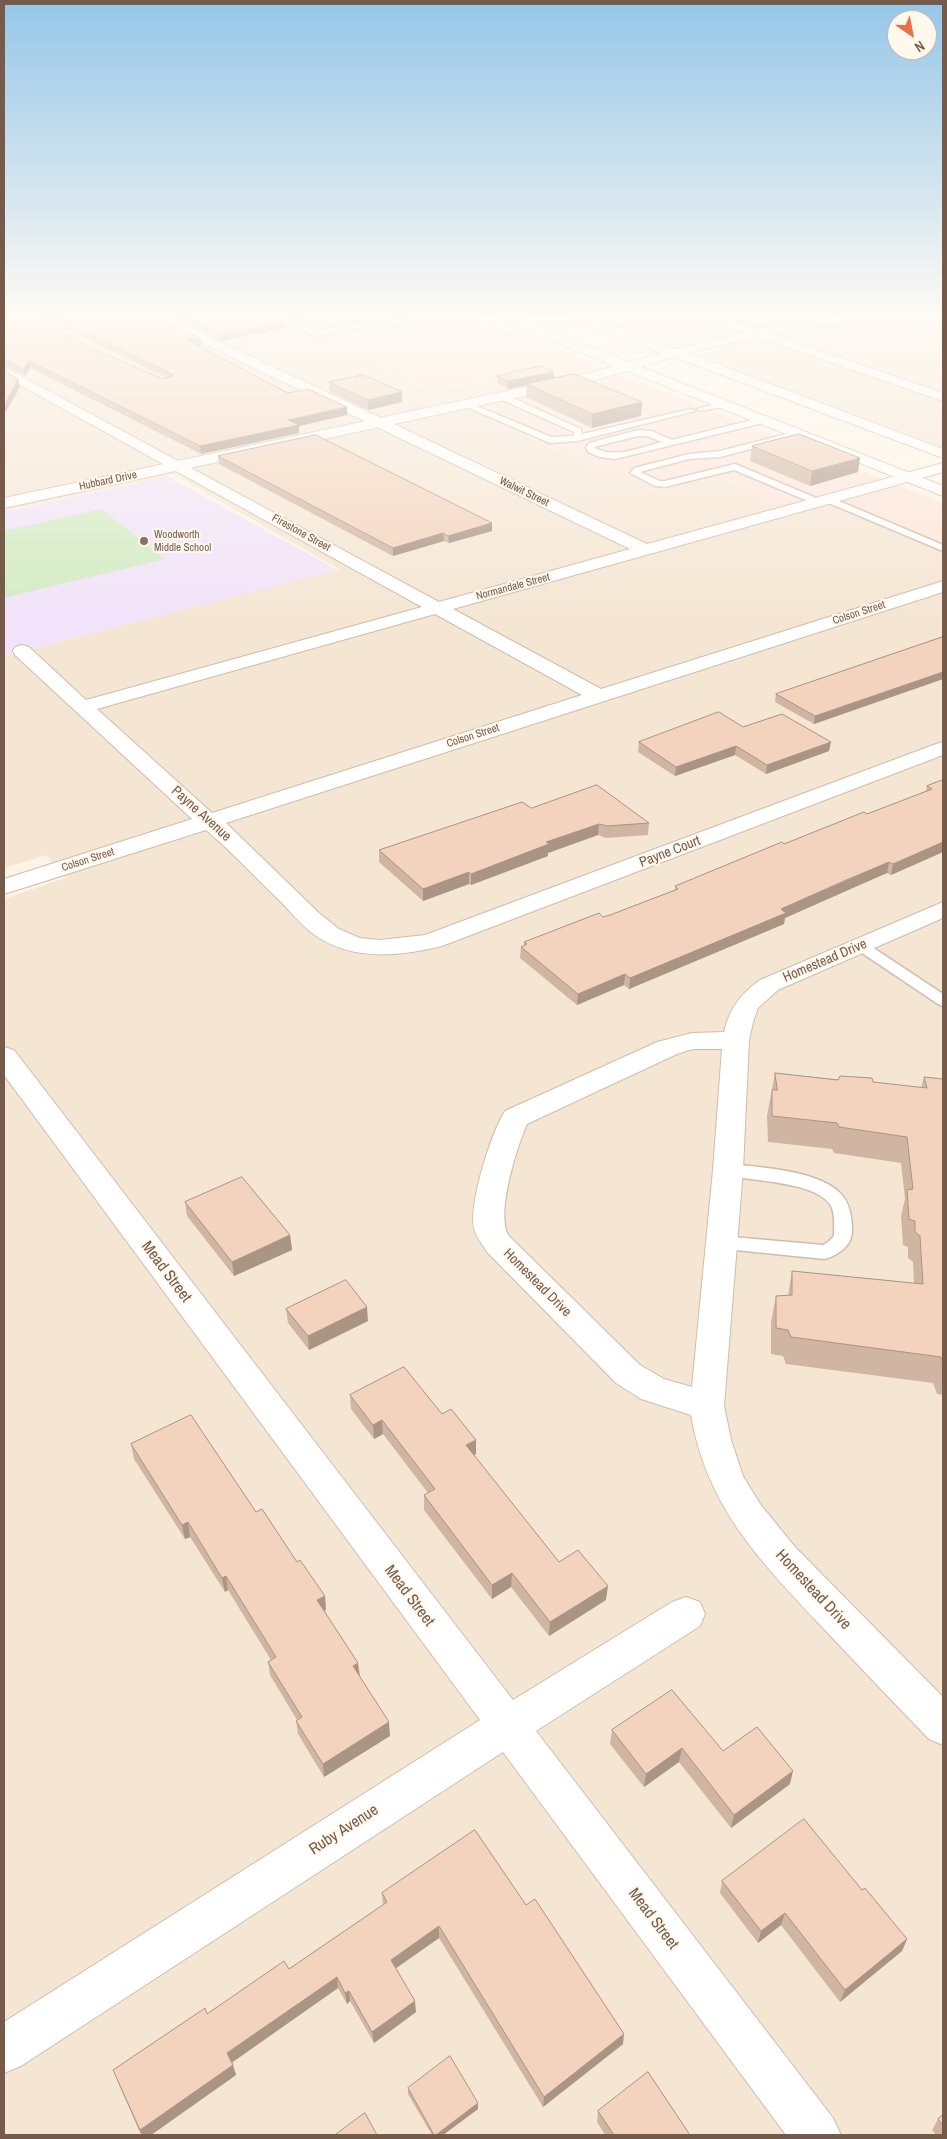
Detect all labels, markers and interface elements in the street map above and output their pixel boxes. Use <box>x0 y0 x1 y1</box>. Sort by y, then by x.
north arrow <box>887 10 937 60</box>
text: N <box>911 37 928 57</box>
street label: Hubbard Drive <box>78 468 138 494</box>
street label: Walwit Street <box>497 474 551 510</box>
street label: Firestone Street <box>270 512 332 554</box>
place label: Woodworth Middle School <box>154 528 211 554</box>
marker: Woodworth Middle School <box>138 535 150 547</box>
street label: Normandale Street <box>475 571 551 603</box>
street label: Colson Street <box>831 598 887 628</box>
street label: Colson Street <box>445 721 501 751</box>
street label: Payne Avenue <box>168 783 234 845</box>
street label: Payne Court <box>637 833 703 871</box>
street label: Colson Street <box>60 845 116 875</box>
street label: Homestead Drive <box>781 936 869 986</box>
street label: Mead Street <box>137 1238 195 1306</box>
street label: Homestead Drive <box>499 1245 575 1321</box>
street label: Homestead Drive <box>771 1546 855 1634</box>
street label: Mead Street <box>380 1562 438 1630</box>
street label: Ruby Avenue <box>306 1801 382 1859</box>
street label: Mead Street <box>624 1885 682 1953</box>

